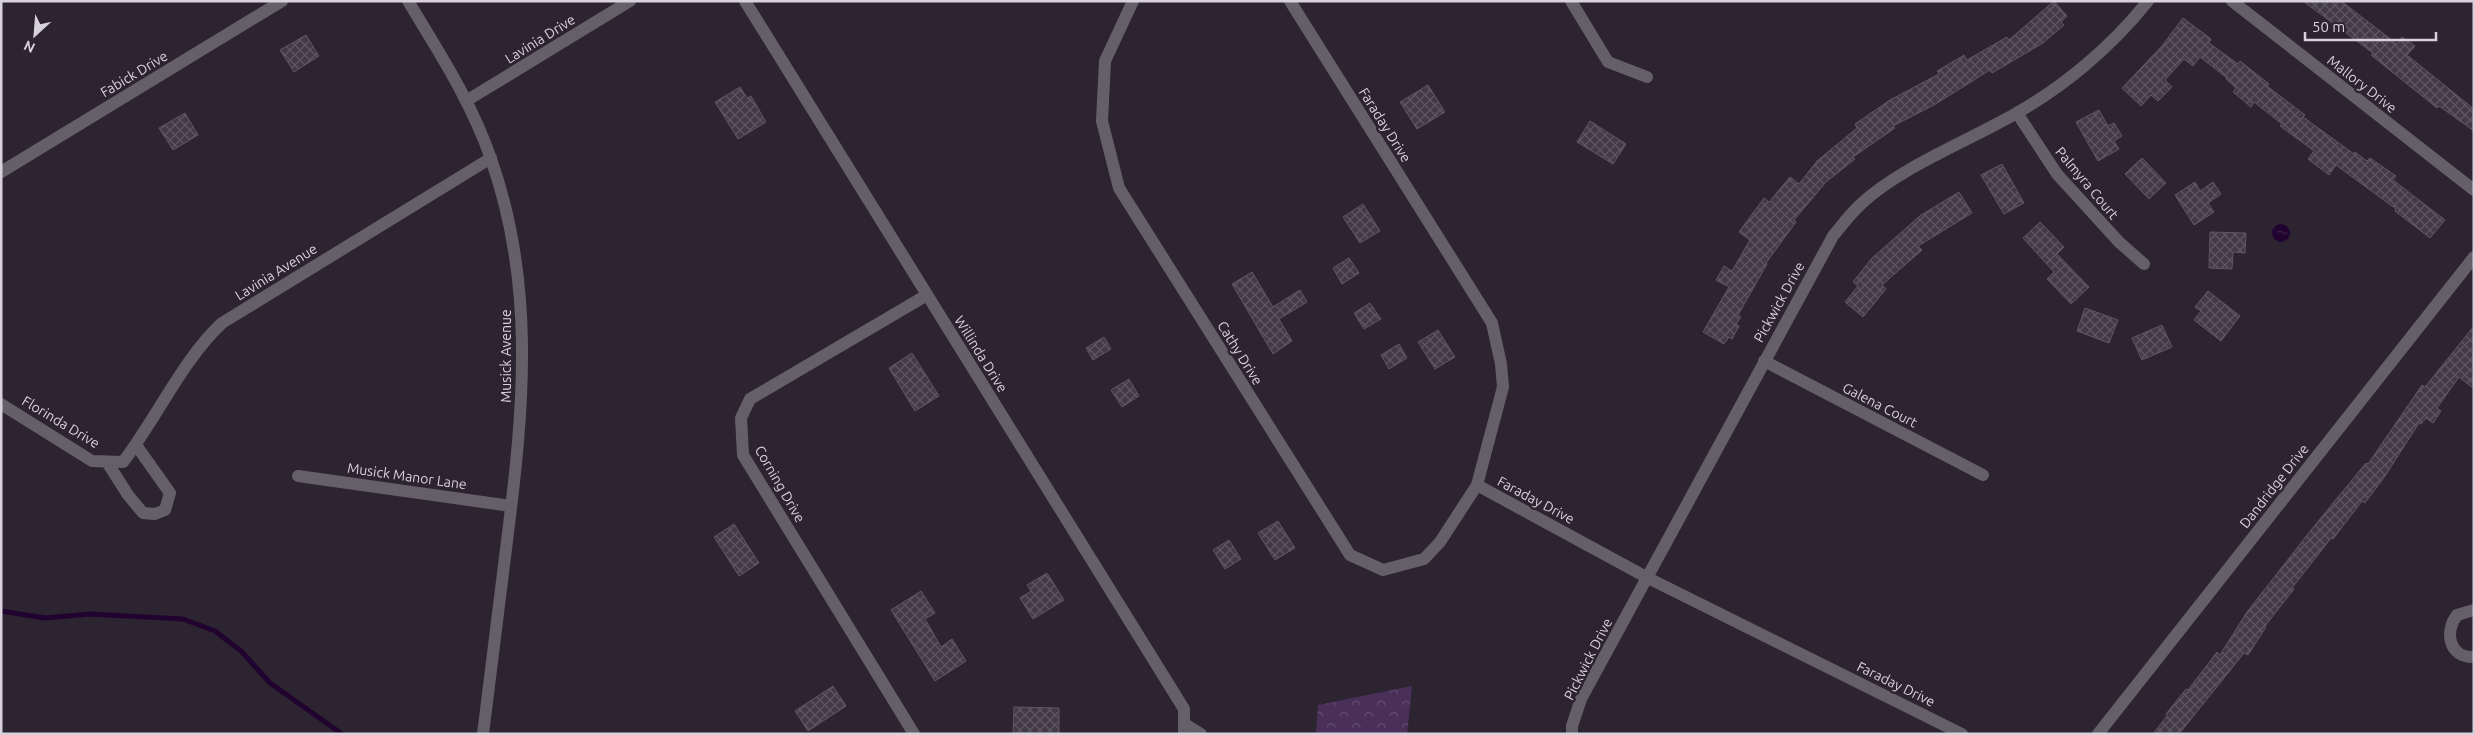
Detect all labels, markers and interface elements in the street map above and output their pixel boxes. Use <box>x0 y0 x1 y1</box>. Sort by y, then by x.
north arrow <box>10 10 60 60</box>
scale bar <box>2305 10 2436 42</box>
street label: Lavinia Drive <box>502 11 578 67</box>
text: 50 m <box>2312 18 2345 35</box>
text: N <box>21 37 38 56</box>
street label: Fabick Drive <box>98 48 170 100</box>
street label: Mallory Drive <box>2324 52 2400 116</box>
street label: Faraday Drive <box>1356 85 1414 165</box>
street label: Palmyra Court <box>2052 144 2122 223</box>
street label: Lavinia Avenue <box>232 240 320 304</box>
street label: Pickwick Drive <box>1750 259 1808 345</box>
street label: Musick Avenue <box>498 309 514 403</box>
street label: Willinda Drive <box>951 313 1011 395</box>
street label: Cathy Drive <box>1214 318 1266 388</box>
street label: Galena Court <box>1840 379 1921 431</box>
street label: Florinda Drive <box>19 393 103 451</box>
street label: Dandridge Drive <box>2236 441 2312 531</box>
street label: Corning Drive <box>752 443 808 525</box>
street label: Musick Manor Lane <box>346 460 468 492</box>
street label: Faraday Drive <box>1495 473 1577 527</box>
street label: Pickwick Drive <box>1561 615 1615 703</box>
street label: Faraday Drive <box>1854 658 1938 710</box>

